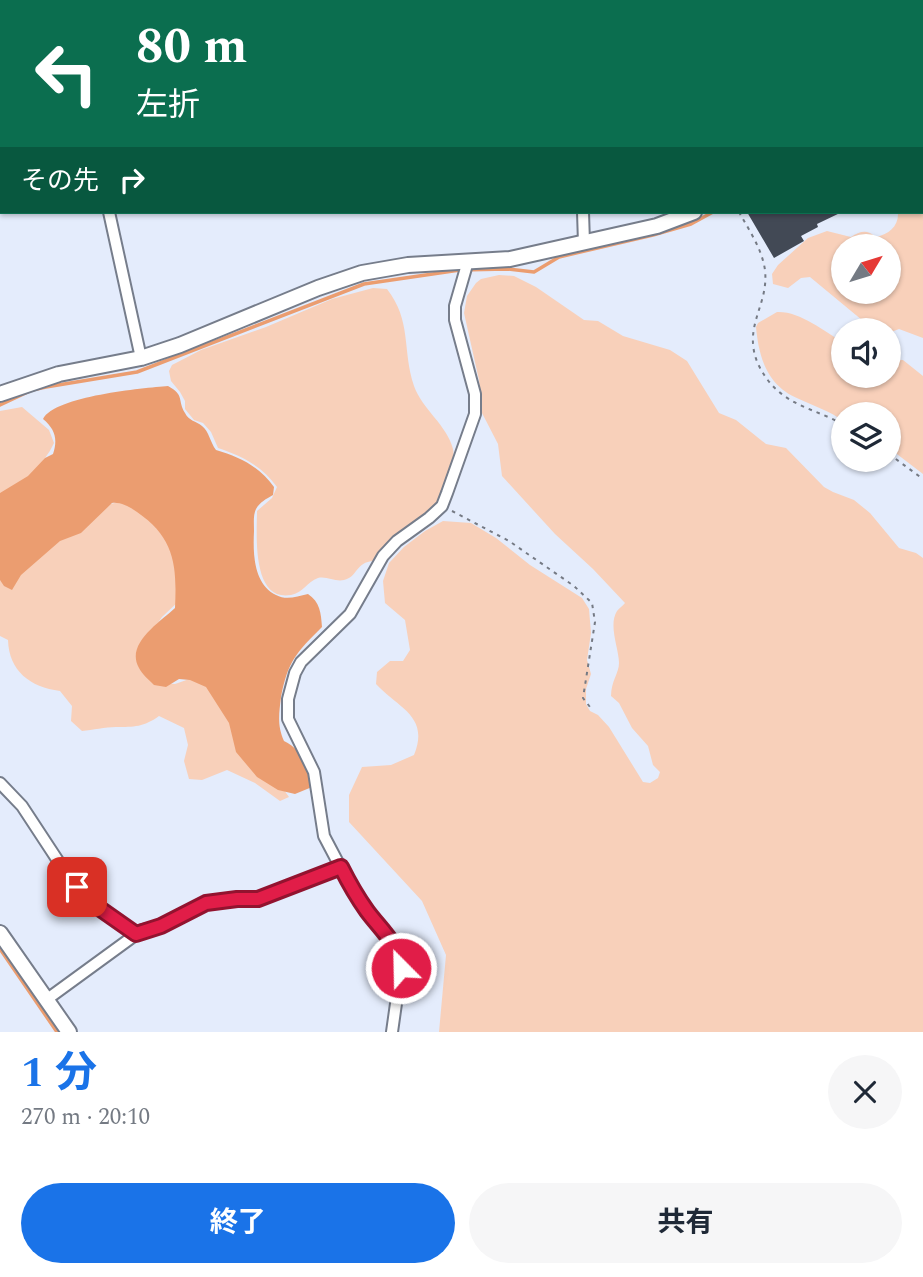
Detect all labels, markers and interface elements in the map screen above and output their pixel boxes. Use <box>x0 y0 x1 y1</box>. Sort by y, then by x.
text: 80 m <box>136 10 247 85</box>
icon: left <box>21 28 112 119</box>
text: 左折 <box>136 81 200 130</box>
text: その先 <box>21 161 99 201</box>
icon: right <box>113 161 151 199</box>
north arrow <box>831 234 901 304</box>
map controls <box>831 234 901 472</box>
button: sound <box>831 318 901 388</box>
button: layers <box>831 402 901 472</box>
pin <box>47 857 107 917</box>
icon: arrive <box>58 868 96 906</box>
position arrow <box>364 931 438 1005</box>
text: 1 分 <box>21 1042 97 1105</box>
button: close <box>828 1055 902 1129</box>
text: 270 m · 20:10 <box>21 1100 150 1135</box>
button: 終了 <box>21 1183 455 1263</box>
button: 共有 <box>469 1183 902 1263</box>

